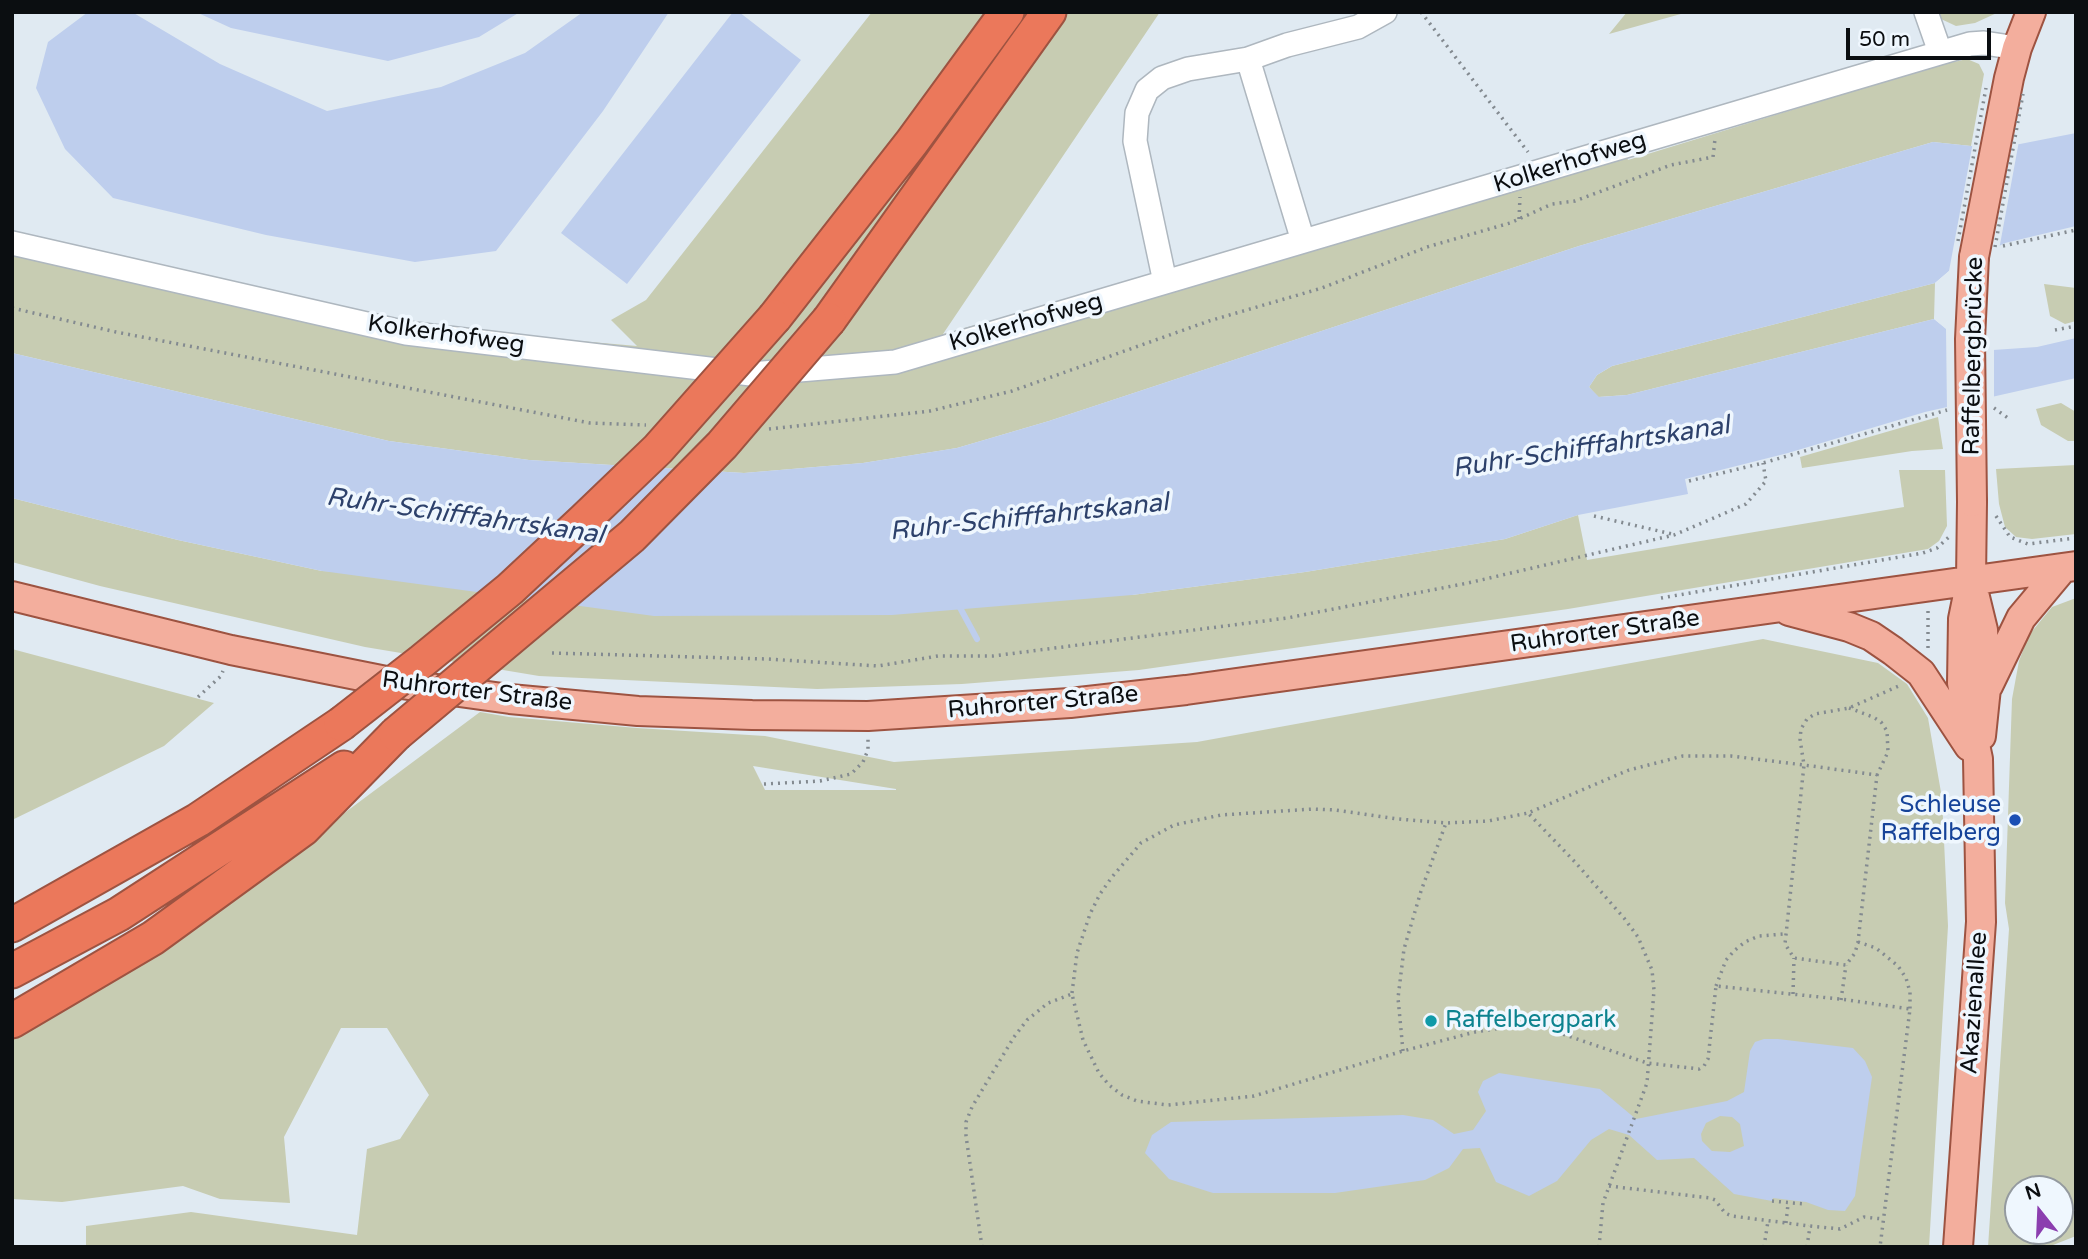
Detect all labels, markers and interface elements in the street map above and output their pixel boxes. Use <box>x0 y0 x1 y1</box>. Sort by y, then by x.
scale bar <box>1850 14 1995 58</box>
text: 50 m <box>1859 27 1910 52</box>
street label: Kolkerhofweg <box>1490 126 1650 200</box>
street label: Raffelbergbrücke <box>1958 256 1990 456</box>
street label: Kolkerhofweg <box>946 287 1106 359</box>
street label: Kolkerhofweg <box>366 310 526 360</box>
water label: Ruhr-Schifffahrtskanal <box>1450 411 1732 485</box>
water label: Ruhr-Schifffahrtskanal <box>324 482 606 552</box>
water label: Ruhr-Schifffahrtskanal <box>888 488 1170 548</box>
street label: Ruhrorter Straße <box>1508 604 1702 660</box>
street label: Ruhrorter Straße <box>380 666 574 718</box>
street label: Ruhrorter Straße <box>946 680 1140 726</box>
place label: Schleuse Raffelberg <box>1881 792 2001 848</box>
marker: Schleuse Raffelberg <box>2007 812 2023 828</box>
street label: Akazienallee <box>1956 931 1994 1075</box>
place label: Raffelbergpark <box>1445 1007 1616 1035</box>
marker: Raffelbergpark <box>1423 1013 1439 1029</box>
north arrow <box>2004 1175 2074 1245</box>
text: N <box>2022 1179 2044 1205</box>

